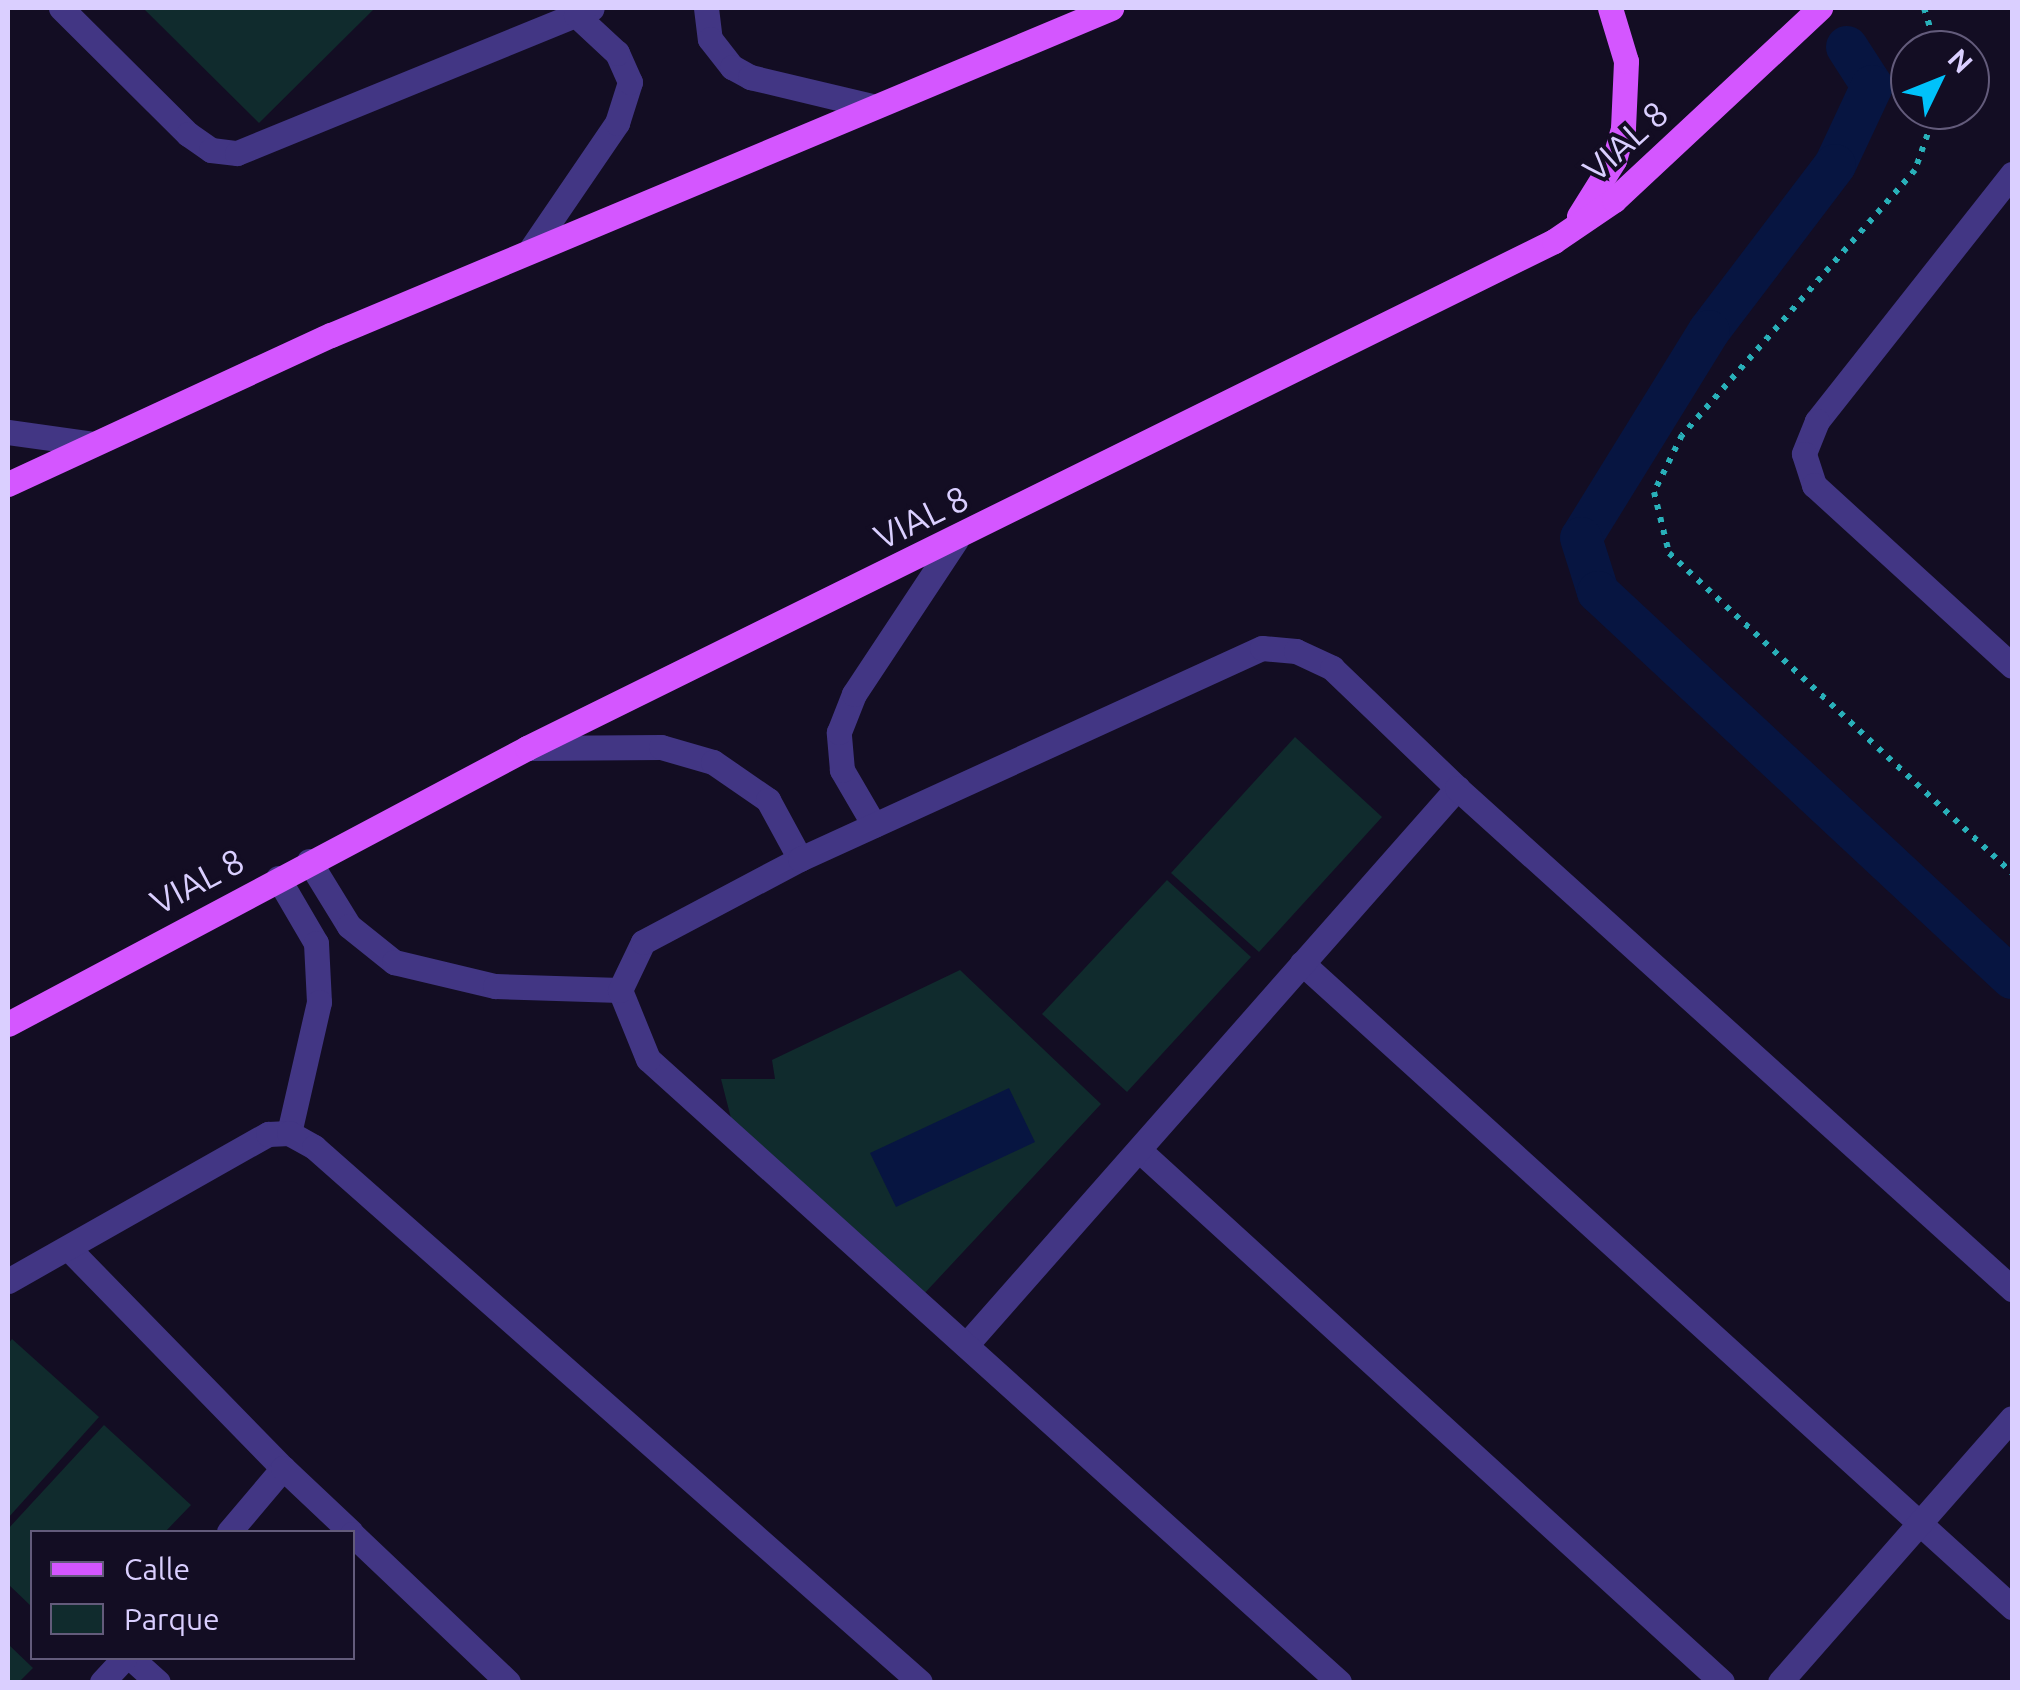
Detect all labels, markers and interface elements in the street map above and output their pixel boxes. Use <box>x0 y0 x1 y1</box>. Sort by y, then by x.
north arrow <box>1890 30 1990 130</box>
text: N <box>1942 42 1979 79</box>
street label: VIAL 8 <box>1574 92 1676 190</box>
street label: VIAL 8 <box>867 476 975 558</box>
street label: VIAL 8 <box>143 839 251 923</box>
legend <box>30 1530 355 1660</box>
text: Calle <box>124 1552 190 1586</box>
text: Parque <box>124 1602 220 1636</box>

